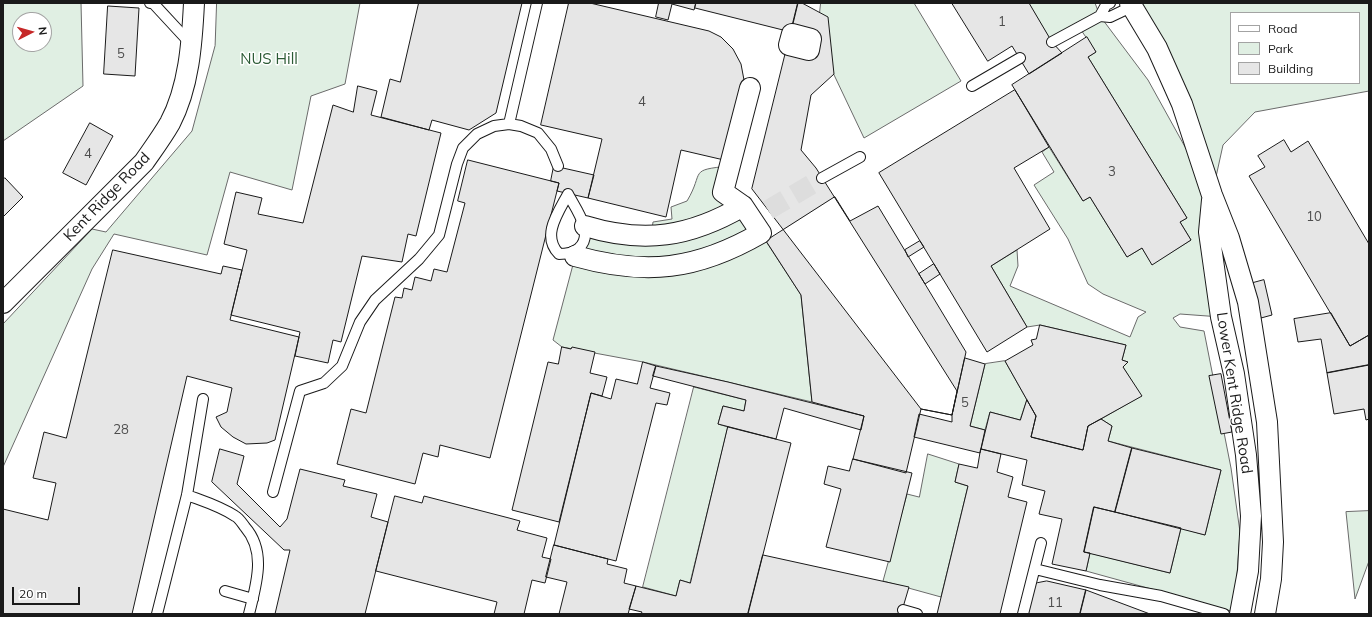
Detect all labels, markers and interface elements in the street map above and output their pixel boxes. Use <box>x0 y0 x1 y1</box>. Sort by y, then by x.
north arrow <box>12 12 52 52</box>
legend <box>1230 12 1360 84</box>
house number: 1 <box>998 14 1006 30</box>
text: Road <box>1268 21 1297 36</box>
text: N <box>36 26 50 36</box>
text: Park <box>1268 41 1293 56</box>
house number: 5 <box>117 46 125 62</box>
park label: NUS Hill <box>240 50 298 68</box>
text: Building <box>1268 61 1313 76</box>
house number: 4 <box>638 94 646 110</box>
house number: 4 <box>84 146 92 162</box>
street label: Kent Ridge Road <box>60 149 154 245</box>
house number: 3 <box>1108 164 1116 180</box>
house number: 10 <box>1306 209 1322 225</box>
street label: Lower Kent Ridge Road <box>1212 311 1256 475</box>
house number: 5 <box>961 395 969 411</box>
house number: 28 <box>113 422 129 438</box>
scale bar <box>14 579 82 605</box>
text: 20 m <box>19 586 47 601</box>
house number: 11 <box>1047 595 1063 611</box>

